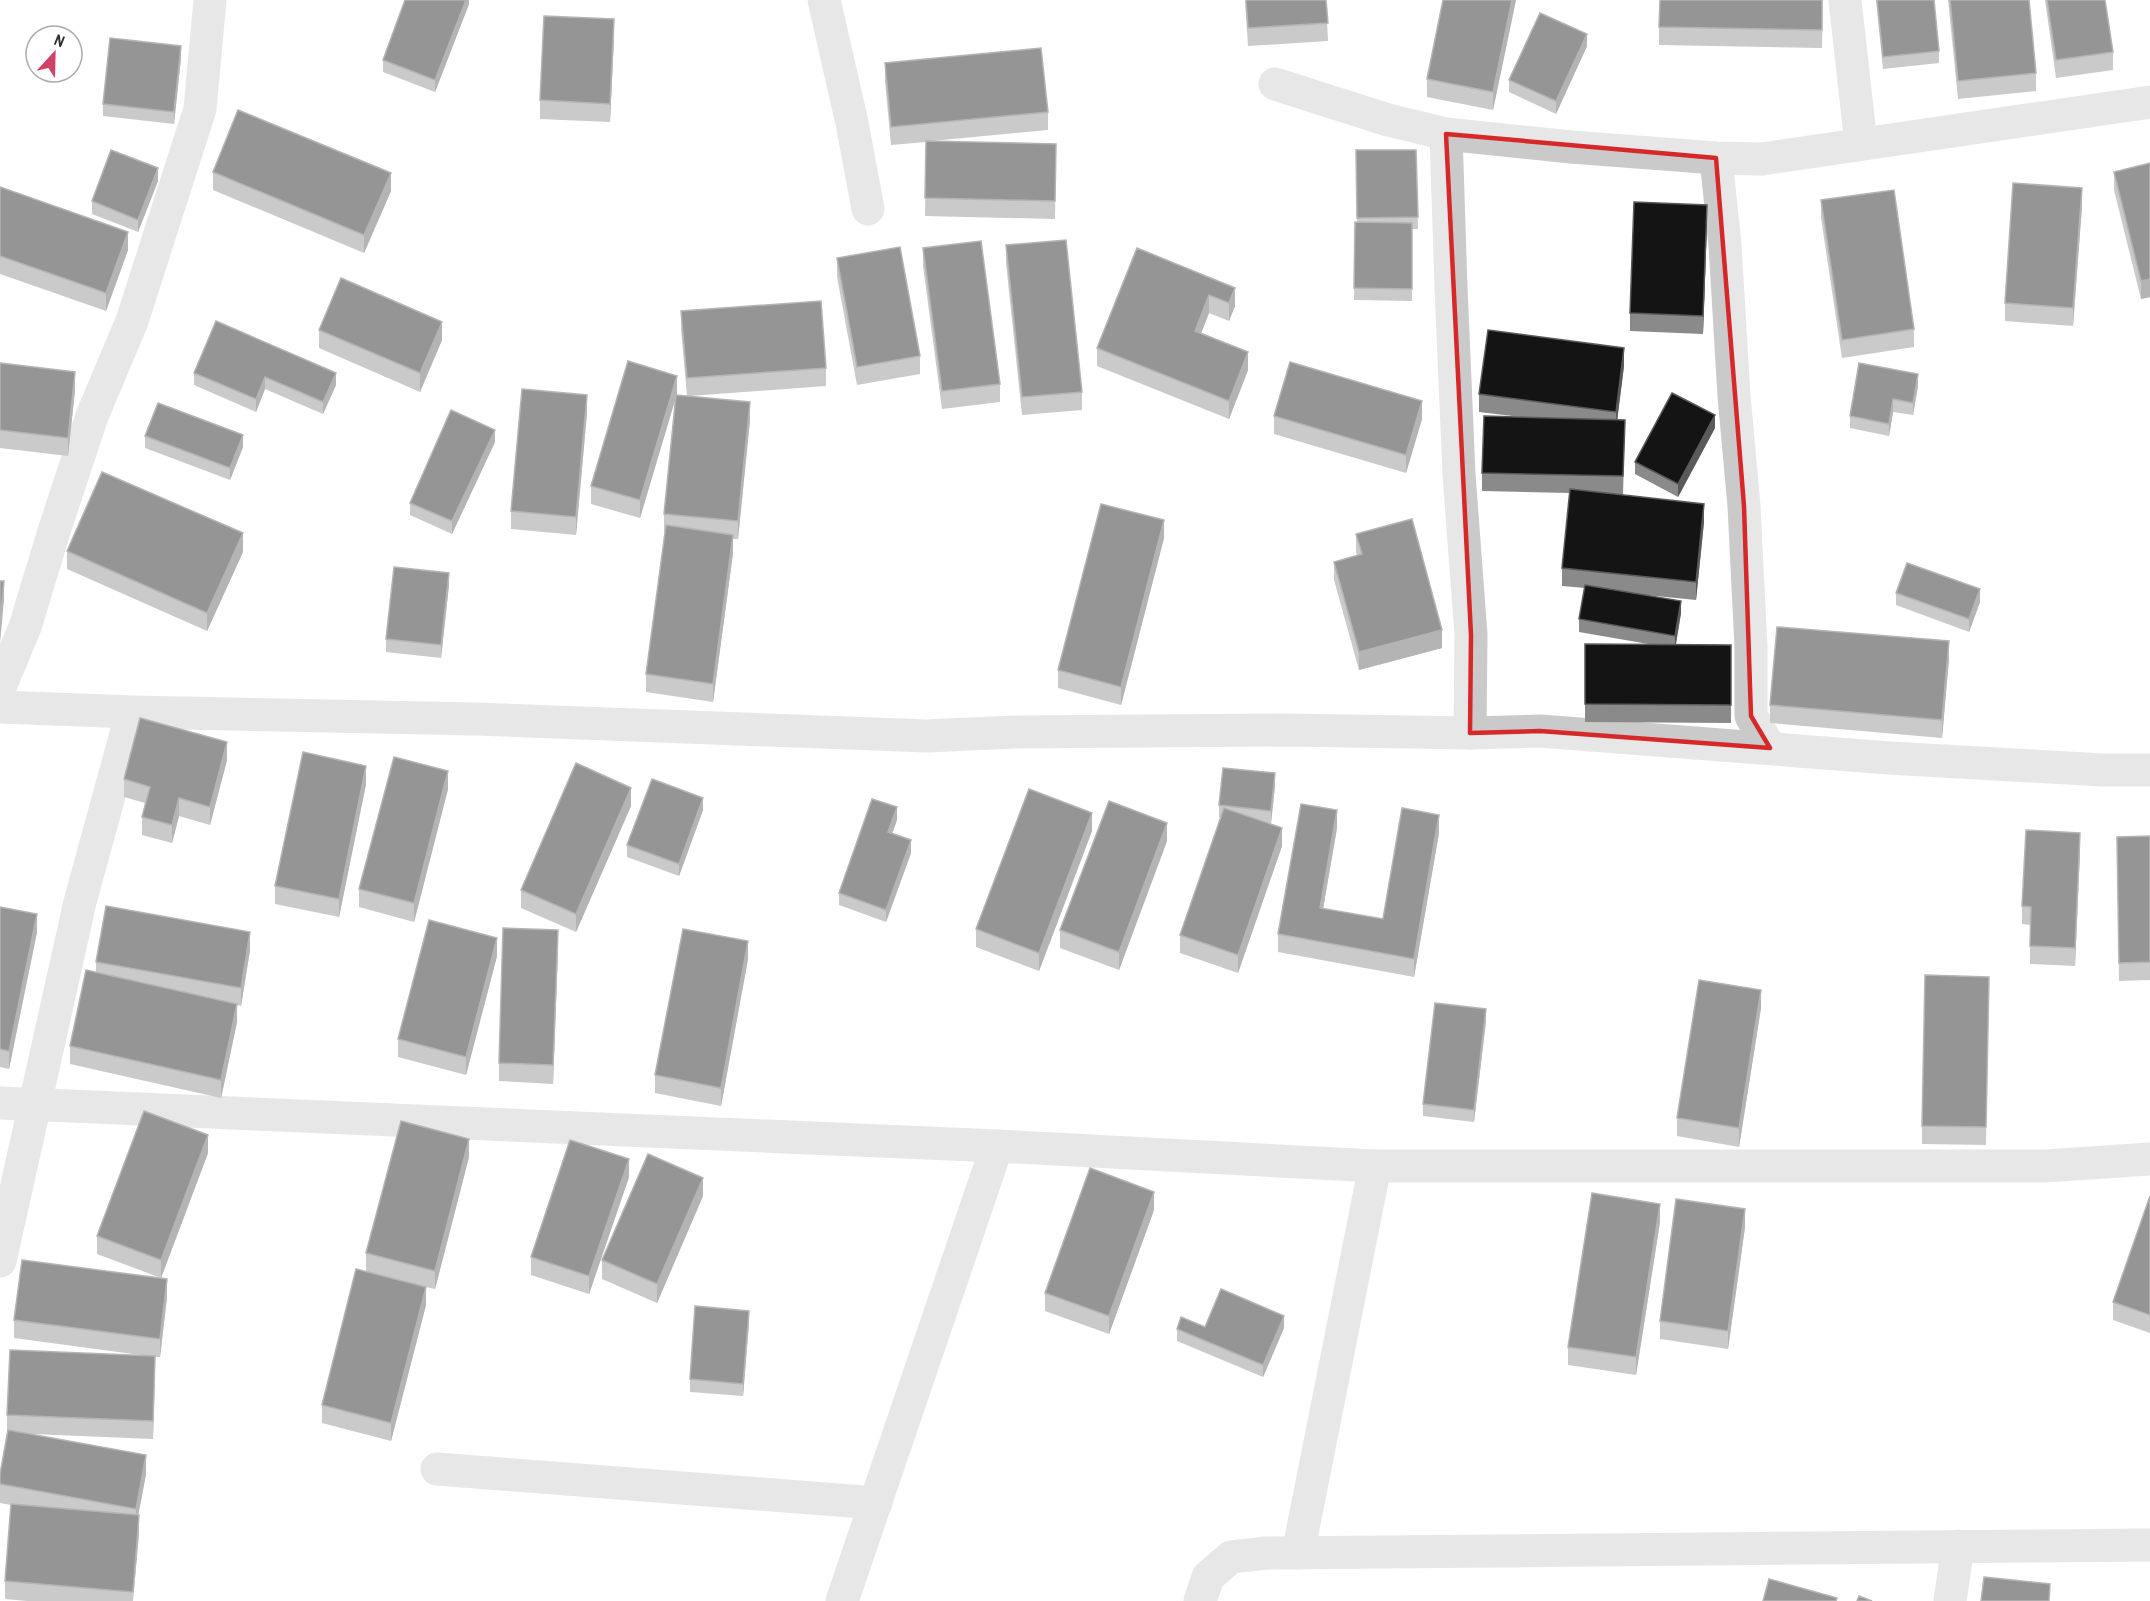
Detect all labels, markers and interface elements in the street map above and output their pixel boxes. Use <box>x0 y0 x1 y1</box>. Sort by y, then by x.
north arrow <box>24 24 84 84</box>
text: N <box>51 28 68 52</box>

